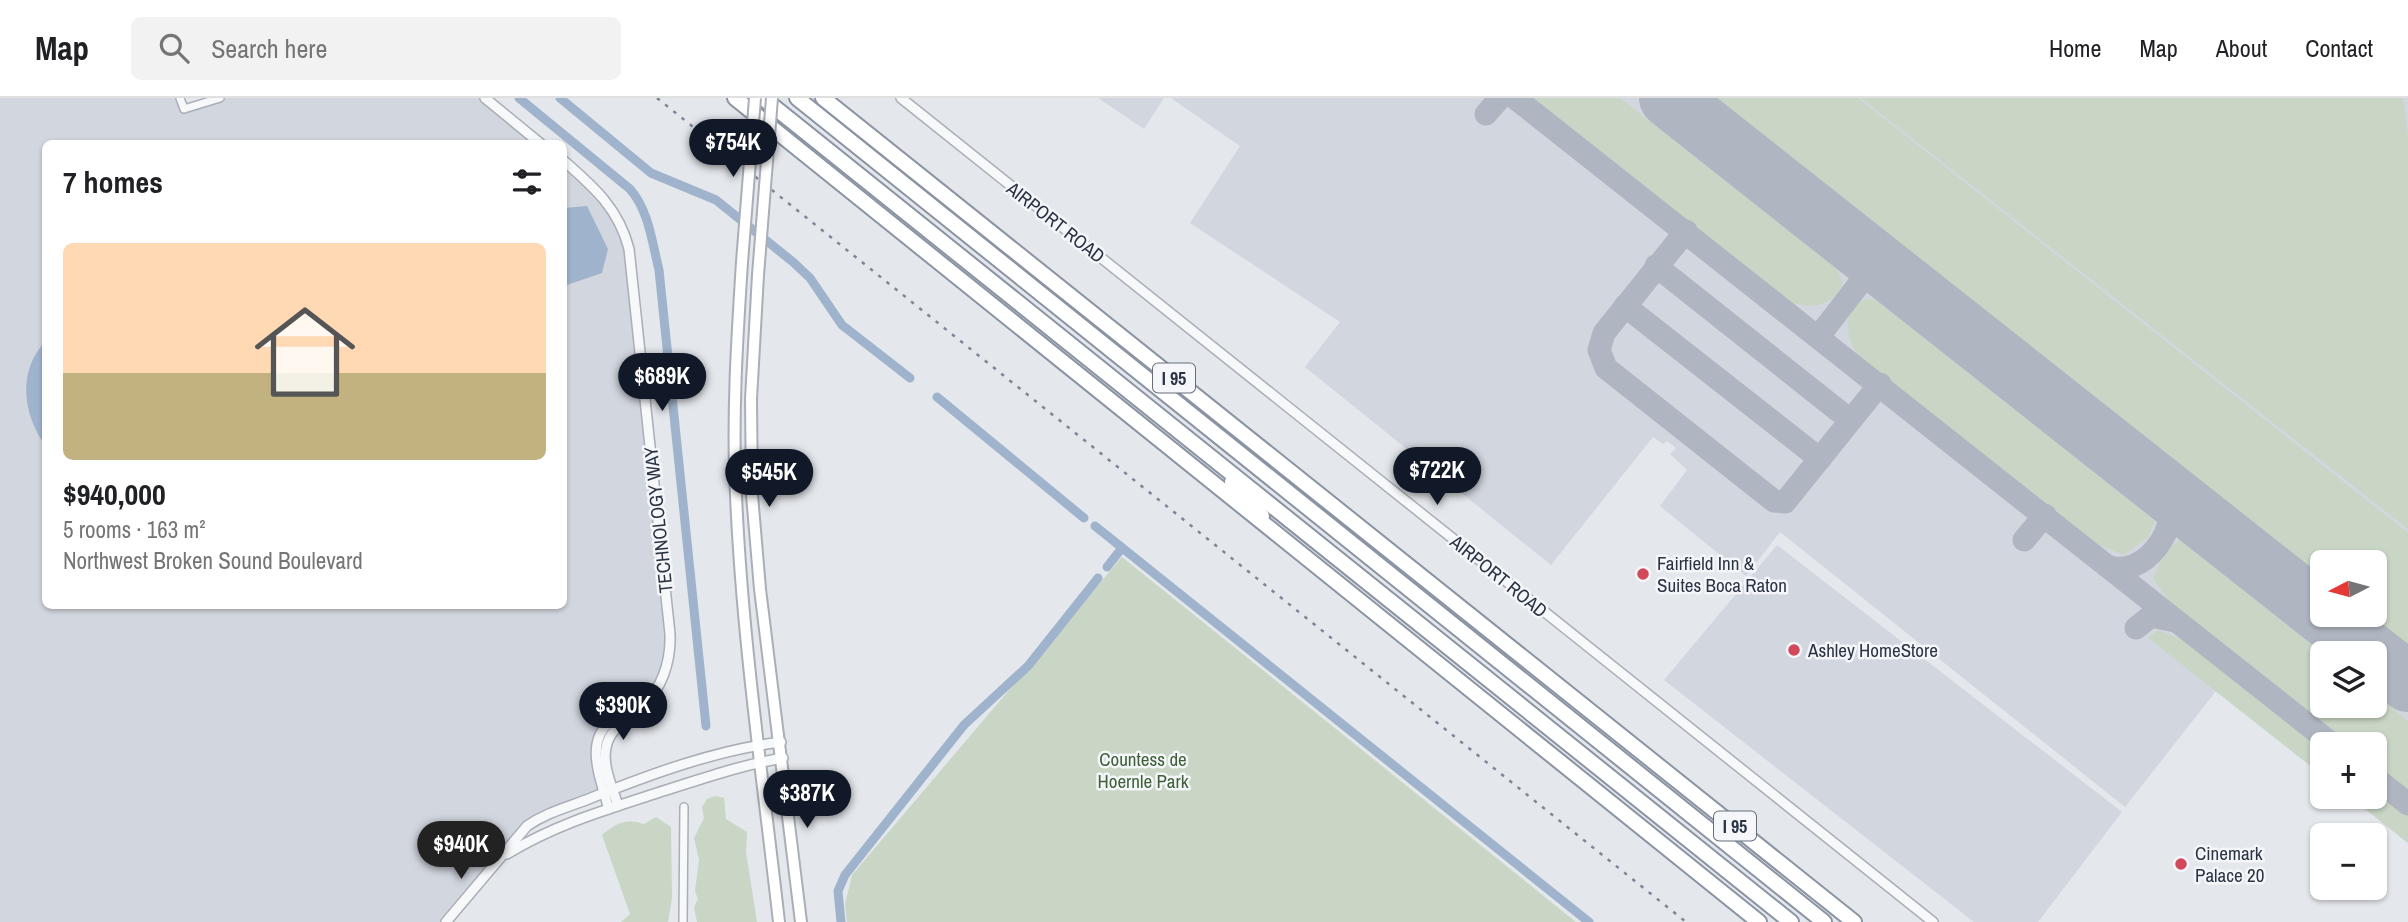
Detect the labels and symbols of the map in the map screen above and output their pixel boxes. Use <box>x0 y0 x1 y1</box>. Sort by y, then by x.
pin: $754K <box>684 120 782 179</box>
street label: AIRPORT ROAD <box>1001 175 1111 269</box>
pin: $689K <box>613 354 711 413</box>
road number: I 95 <box>1153 364 1195 392</box>
street label: TECHNOLOGY WAY <box>637 445 679 594</box>
pin: $722K <box>1388 448 1486 507</box>
pin: $545K <box>720 450 818 509</box>
street label: AIRPORT ROAD <box>1444 528 1553 623</box>
place label: Fairfield Inn & Suites Boca Raton <box>1657 550 1787 598</box>
north arrow <box>2310 550 2387 626</box>
marker: Fairfield Inn & Suites Boca Raton <box>1635 566 1651 582</box>
place label: Ashley HomeStore <box>1807 637 1938 663</box>
marker: Ashley HomeStore <box>1786 642 1802 658</box>
pin: $390K <box>574 682 672 742</box>
park label: Countess de Hoernle Park <box>1098 746 1189 794</box>
pin: $387K <box>758 770 856 830</box>
road number: I 95 <box>1714 812 1756 840</box>
pin: $940K <box>412 822 510 881</box>
place label: Cinemark Palace 20 <box>2195 840 2264 888</box>
marker: Cinemark Palace 20 <box>2173 856 2189 872</box>

